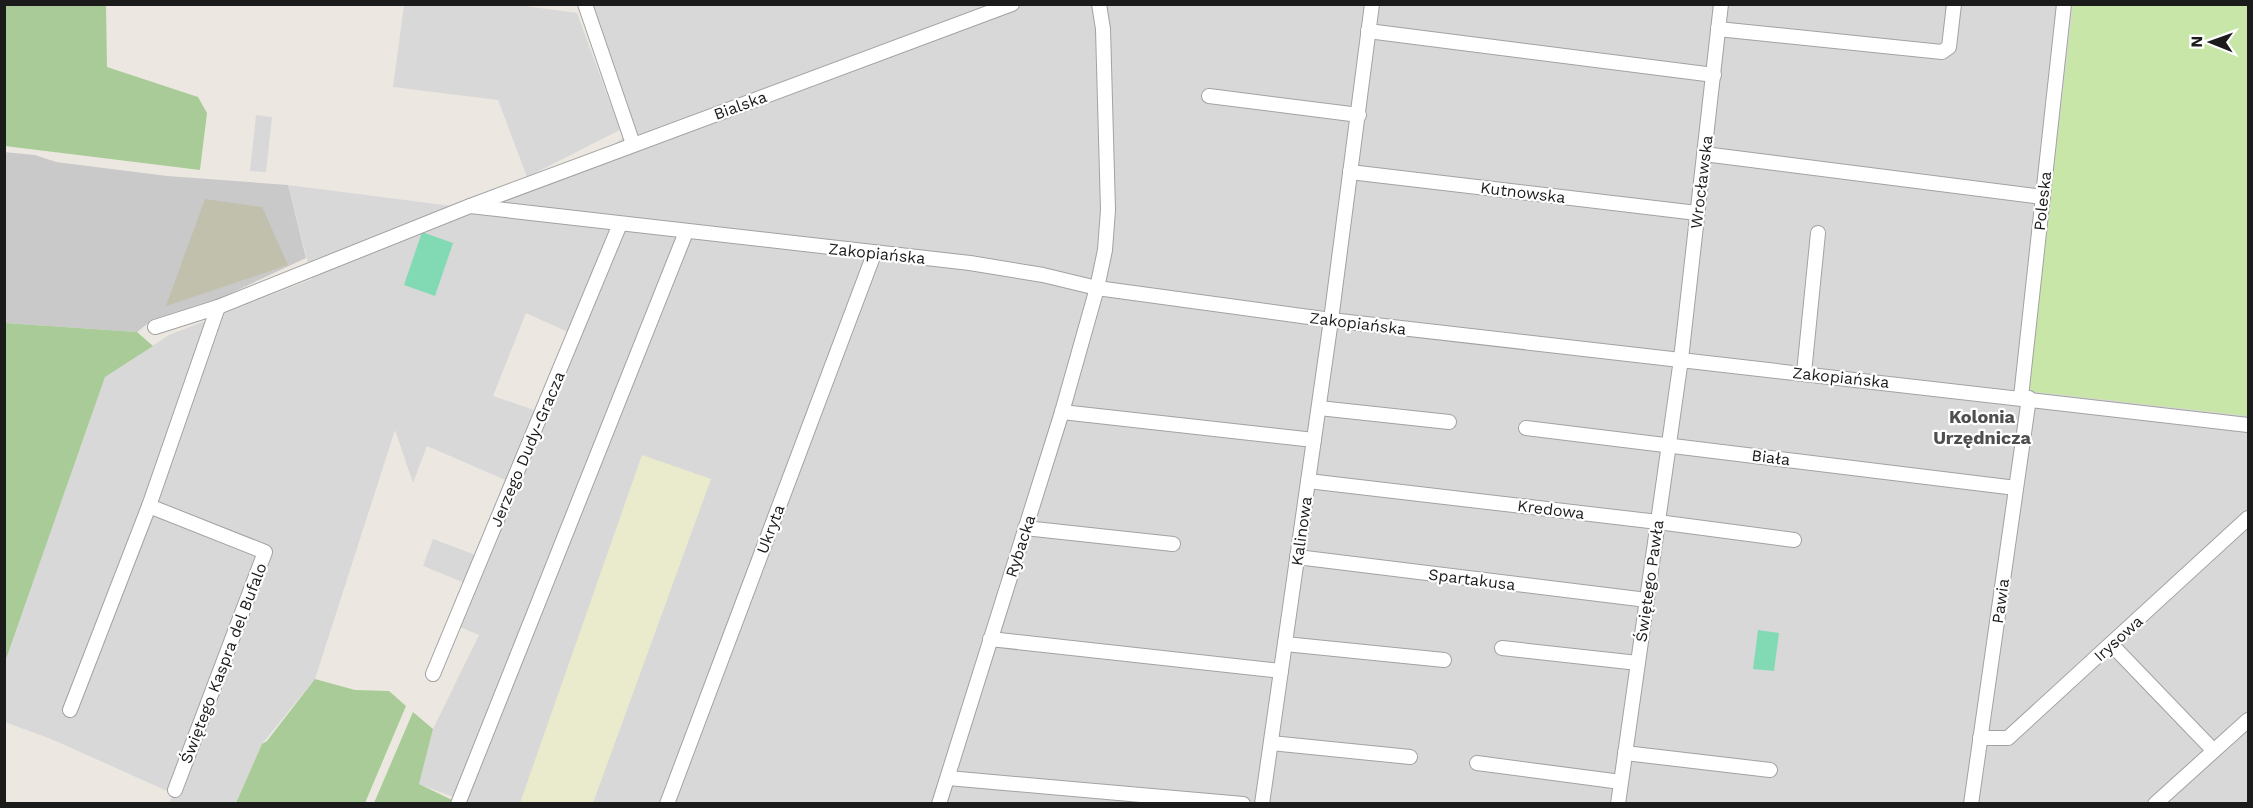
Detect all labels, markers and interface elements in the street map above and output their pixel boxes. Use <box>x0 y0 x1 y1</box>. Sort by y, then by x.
north arrow <box>2181 12 2241 72</box>
text: N <box>2187 36 2206 48</box>
street label: Bialska <box>711 87 769 124</box>
street label: Wrocławska <box>1686 134 1717 230</box>
street label: Poleska <box>2030 170 2055 232</box>
street label: Kutnowska <box>1479 178 1567 207</box>
street label: Zakopiańska <box>828 239 926 268</box>
street label: Zakopiańska <box>1309 308 1407 339</box>
street label: Zakopiańska <box>1792 363 1890 392</box>
street label: Jerzego Dudy-Gracza <box>486 369 569 530</box>
district label: Kolonia Urzędnicza <box>1933 406 2031 448</box>
street label: Biała <box>1751 446 1791 469</box>
street label: Kalinowa <box>1287 495 1316 567</box>
street label: Kredowa <box>1516 496 1586 523</box>
street label: Ukryta <box>752 502 788 556</box>
street label: Rybacka <box>1001 513 1039 580</box>
street label: Świętego Pawła <box>1632 519 1667 643</box>
street label: Świętego Kaspra del Bufalo <box>176 560 271 766</box>
street label: Spartakusa <box>1427 565 1517 594</box>
street label: Pawia <box>1988 577 2013 625</box>
street label: Irysowa <box>2090 611 2147 665</box>

